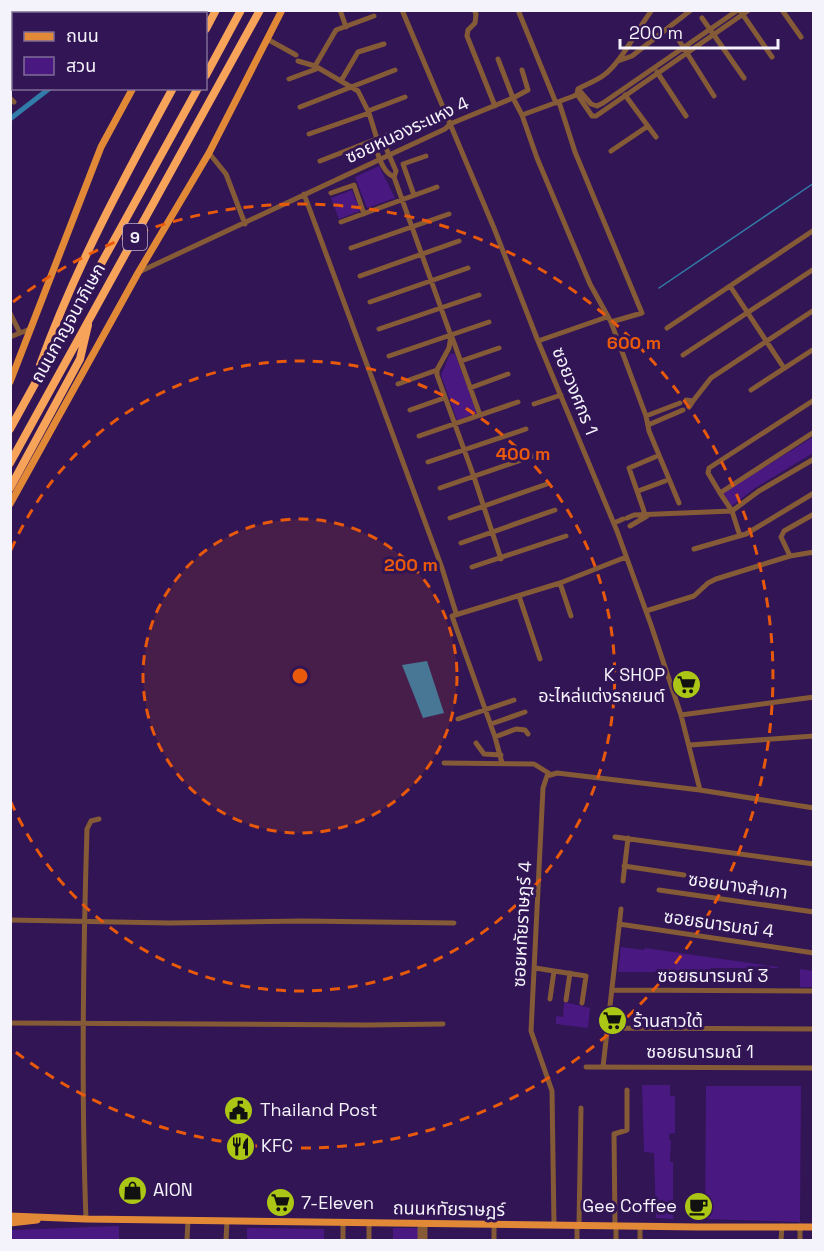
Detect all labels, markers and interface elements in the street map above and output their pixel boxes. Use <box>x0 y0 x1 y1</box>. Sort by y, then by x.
legend <box>12 12 207 90</box>
scale bar <box>620 12 778 50</box>
text: 200 m <box>629 21 683 44</box>
text: ถนน <box>66 24 99 47</box>
text: สวน <box>66 54 96 77</box>
street label: ซอยหนองระแหง 4 <box>341 91 472 168</box>
road number: 9 <box>123 224 147 250</box>
street label: ถนนกาญจนาภิเษก <box>25 259 110 387</box>
text: 600 m <box>607 331 661 354</box>
street label: ซอยวงศกร 1 <box>547 344 603 438</box>
text: 400 m <box>496 442 550 465</box>
text: 200 m <box>384 553 438 576</box>
place label: K SHOP อะไหล่แต่งรถยนต์ <box>538 663 665 707</box>
centre of rings <box>290 666 310 686</box>
supermarket icon: K SHOP อะไหล่แต่งรถยนต์ <box>670 669 702 701</box>
street label: ซอยหทัยราษฎร์ 4 <box>507 860 536 988</box>
street label: ซอยนางสำเภา <box>687 867 789 904</box>
street label: ซอยธนารมณ์ 4 <box>662 904 776 943</box>
street label: ซอยธนารมณ์ 3 <box>658 964 768 987</box>
supermarket icon: ร้านสาวใต้ <box>596 1005 628 1037</box>
place label: ร้านสาวใต้ <box>633 1009 703 1032</box>
street label: ซอยธนารมณ์ 1 <box>646 1040 754 1063</box>
public building icon: Thailand Post <box>223 1094 255 1126</box>
place label: Thailand Post <box>260 1098 378 1121</box>
restaurant icon: KFC <box>224 1130 256 1162</box>
place label: KFC <box>261 1134 293 1157</box>
shop icon: AION <box>116 1174 148 1206</box>
place label: AION <box>153 1178 193 1201</box>
supermarket icon: 7-Eleven <box>264 1187 296 1219</box>
cafe icon: Gee Coffee <box>682 1190 714 1222</box>
place label: 7-Eleven <box>301 1191 374 1214</box>
place label: Gee Coffee <box>582 1194 677 1217</box>
street label: ถนนหทัยราษฎร์ <box>393 1196 506 1221</box>

